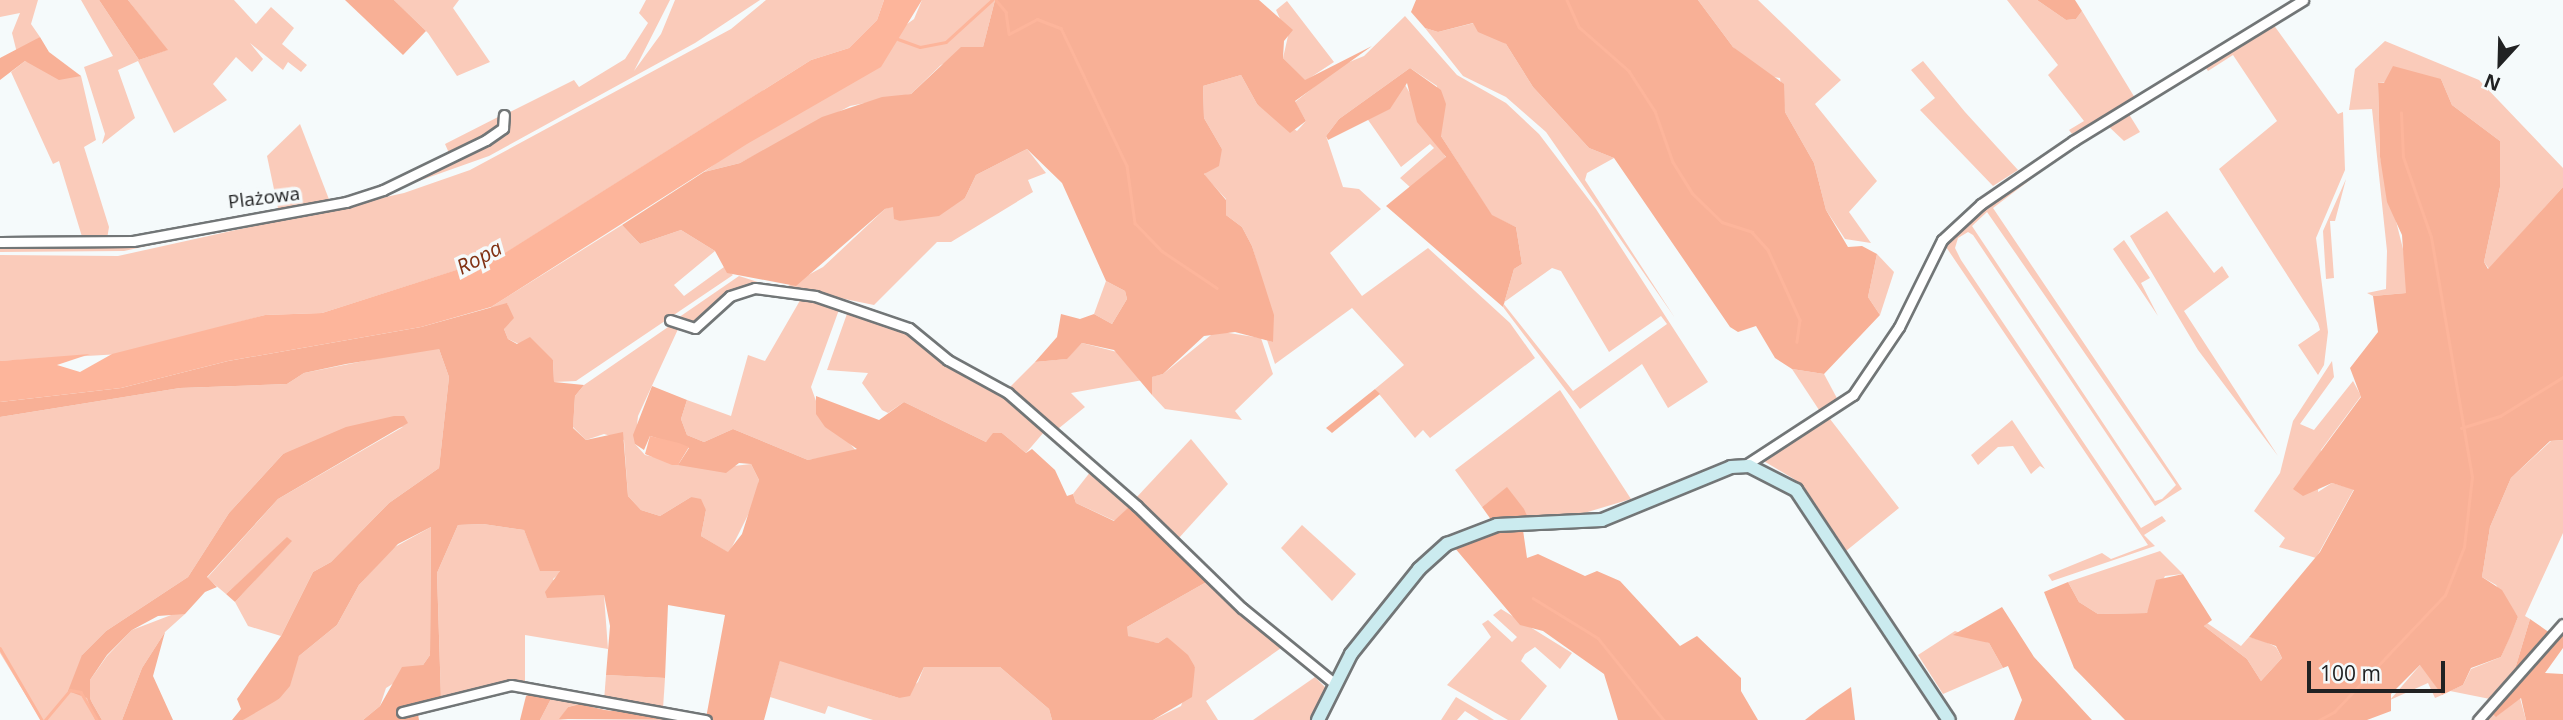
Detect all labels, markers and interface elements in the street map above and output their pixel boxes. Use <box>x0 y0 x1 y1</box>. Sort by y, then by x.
north arrow <box>2465 28 2535 98</box>
text: N <box>2480 68 2504 97</box>
street label: Plażowa <box>227 182 301 214</box>
water label: Ropa <box>452 235 506 279</box>
scale bar <box>2311 646 2449 690</box>
text: 100 m <box>2320 659 2381 687</box>

